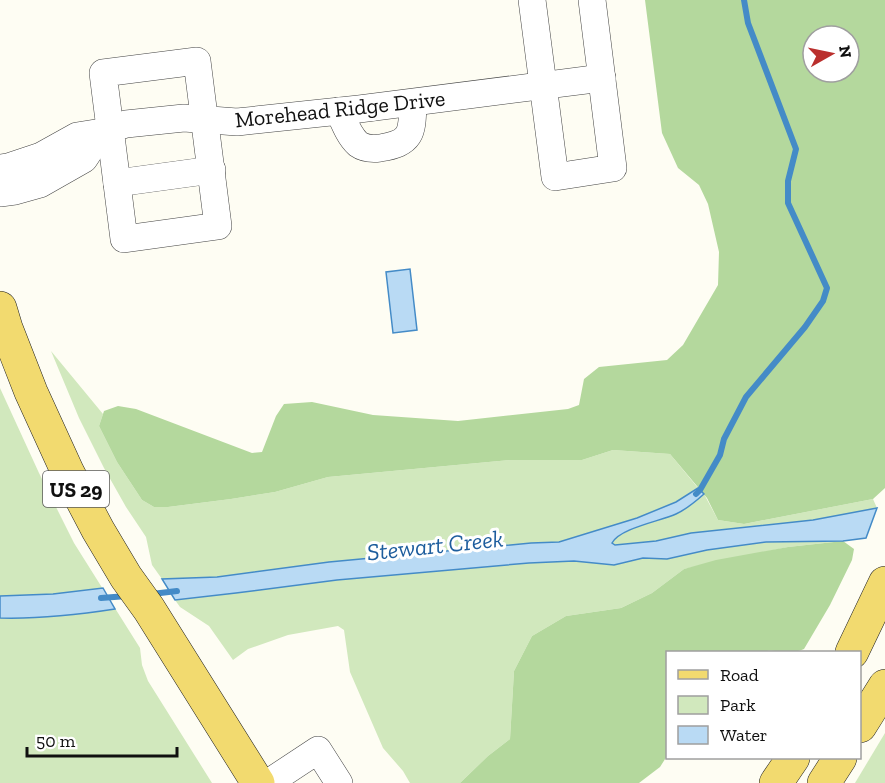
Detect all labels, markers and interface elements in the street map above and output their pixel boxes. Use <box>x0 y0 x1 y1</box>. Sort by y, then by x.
north arrow <box>801 24 861 84</box>
text: N <box>835 44 856 59</box>
street label: Morehead Ridge Drive <box>234 85 446 133</box>
road number: US 29 <box>43 471 109 507</box>
water label: Stewart Creek <box>365 523 505 567</box>
legend <box>666 651 861 759</box>
text: Road <box>720 664 759 686</box>
text: Park <box>720 694 756 716</box>
scale bar <box>27 720 177 758</box>
text: Water <box>720 724 767 746</box>
text: 50 m <box>36 730 76 752</box>

